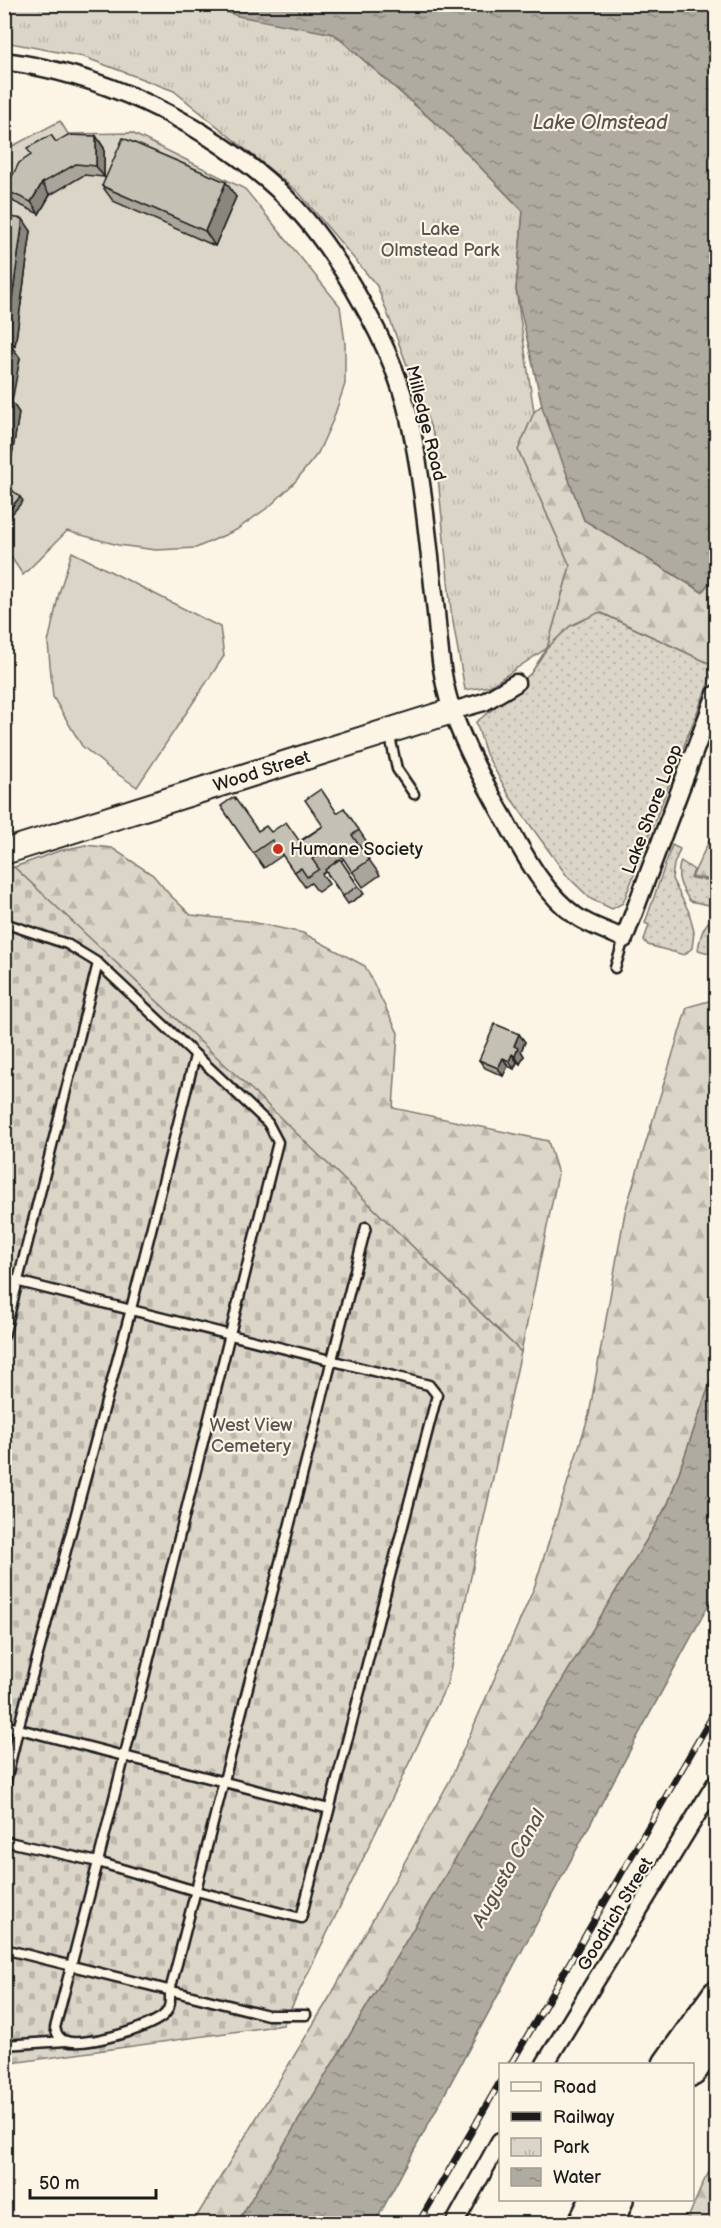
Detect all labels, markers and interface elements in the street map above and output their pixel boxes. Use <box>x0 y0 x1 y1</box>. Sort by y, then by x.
water label: Lake Olmstead <box>532 111 668 135</box>
park label: Lake Olmstead Park <box>381 219 500 261</box>
street label: Milledge Road <box>401 363 450 483</box>
street label: Lake Shore Loop <box>618 741 687 877</box>
street label: Wood Street <box>211 746 313 796</box>
place label: Humane Society <box>290 839 424 860</box>
marker: Humane Society <box>271 842 285 856</box>
park label: West View Cemetery <box>210 1415 292 1457</box>
water label: Augusta Canal <box>466 1804 552 1932</box>
street label: Goodrich Street <box>573 1853 658 1975</box>
legend <box>499 2063 694 2201</box>
text: Road <box>553 2077 597 2098</box>
text: Railway <box>553 2107 615 2128</box>
text: Park <box>553 2137 589 2158</box>
scale bar <box>30 2162 156 2200</box>
text: Water <box>553 2167 601 2188</box>
text: 50 m <box>39 2173 80 2194</box>

